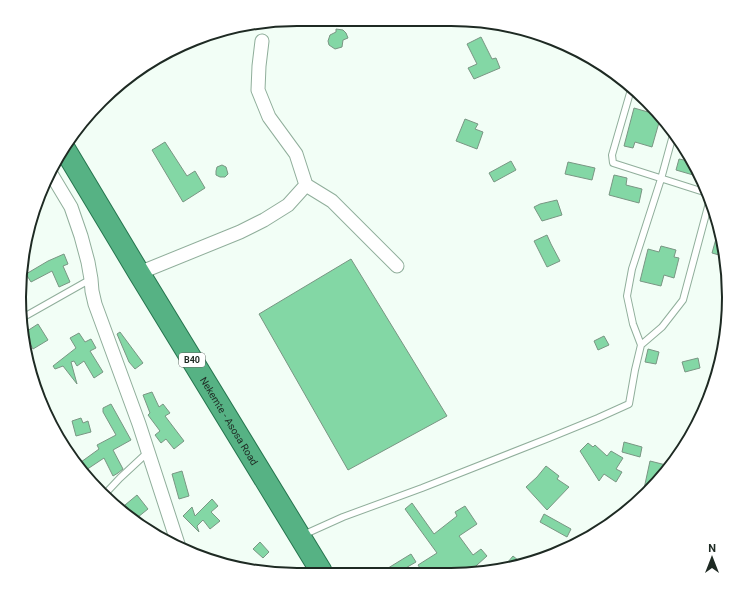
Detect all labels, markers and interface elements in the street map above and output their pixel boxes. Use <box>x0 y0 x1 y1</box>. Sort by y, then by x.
road number: B40 <box>179 353 205 367</box>
street label: Nekemte - Asosa Road <box>198 375 260 467</box>
north arrow <box>692 538 732 578</box>
text: N <box>708 542 716 555</box>

